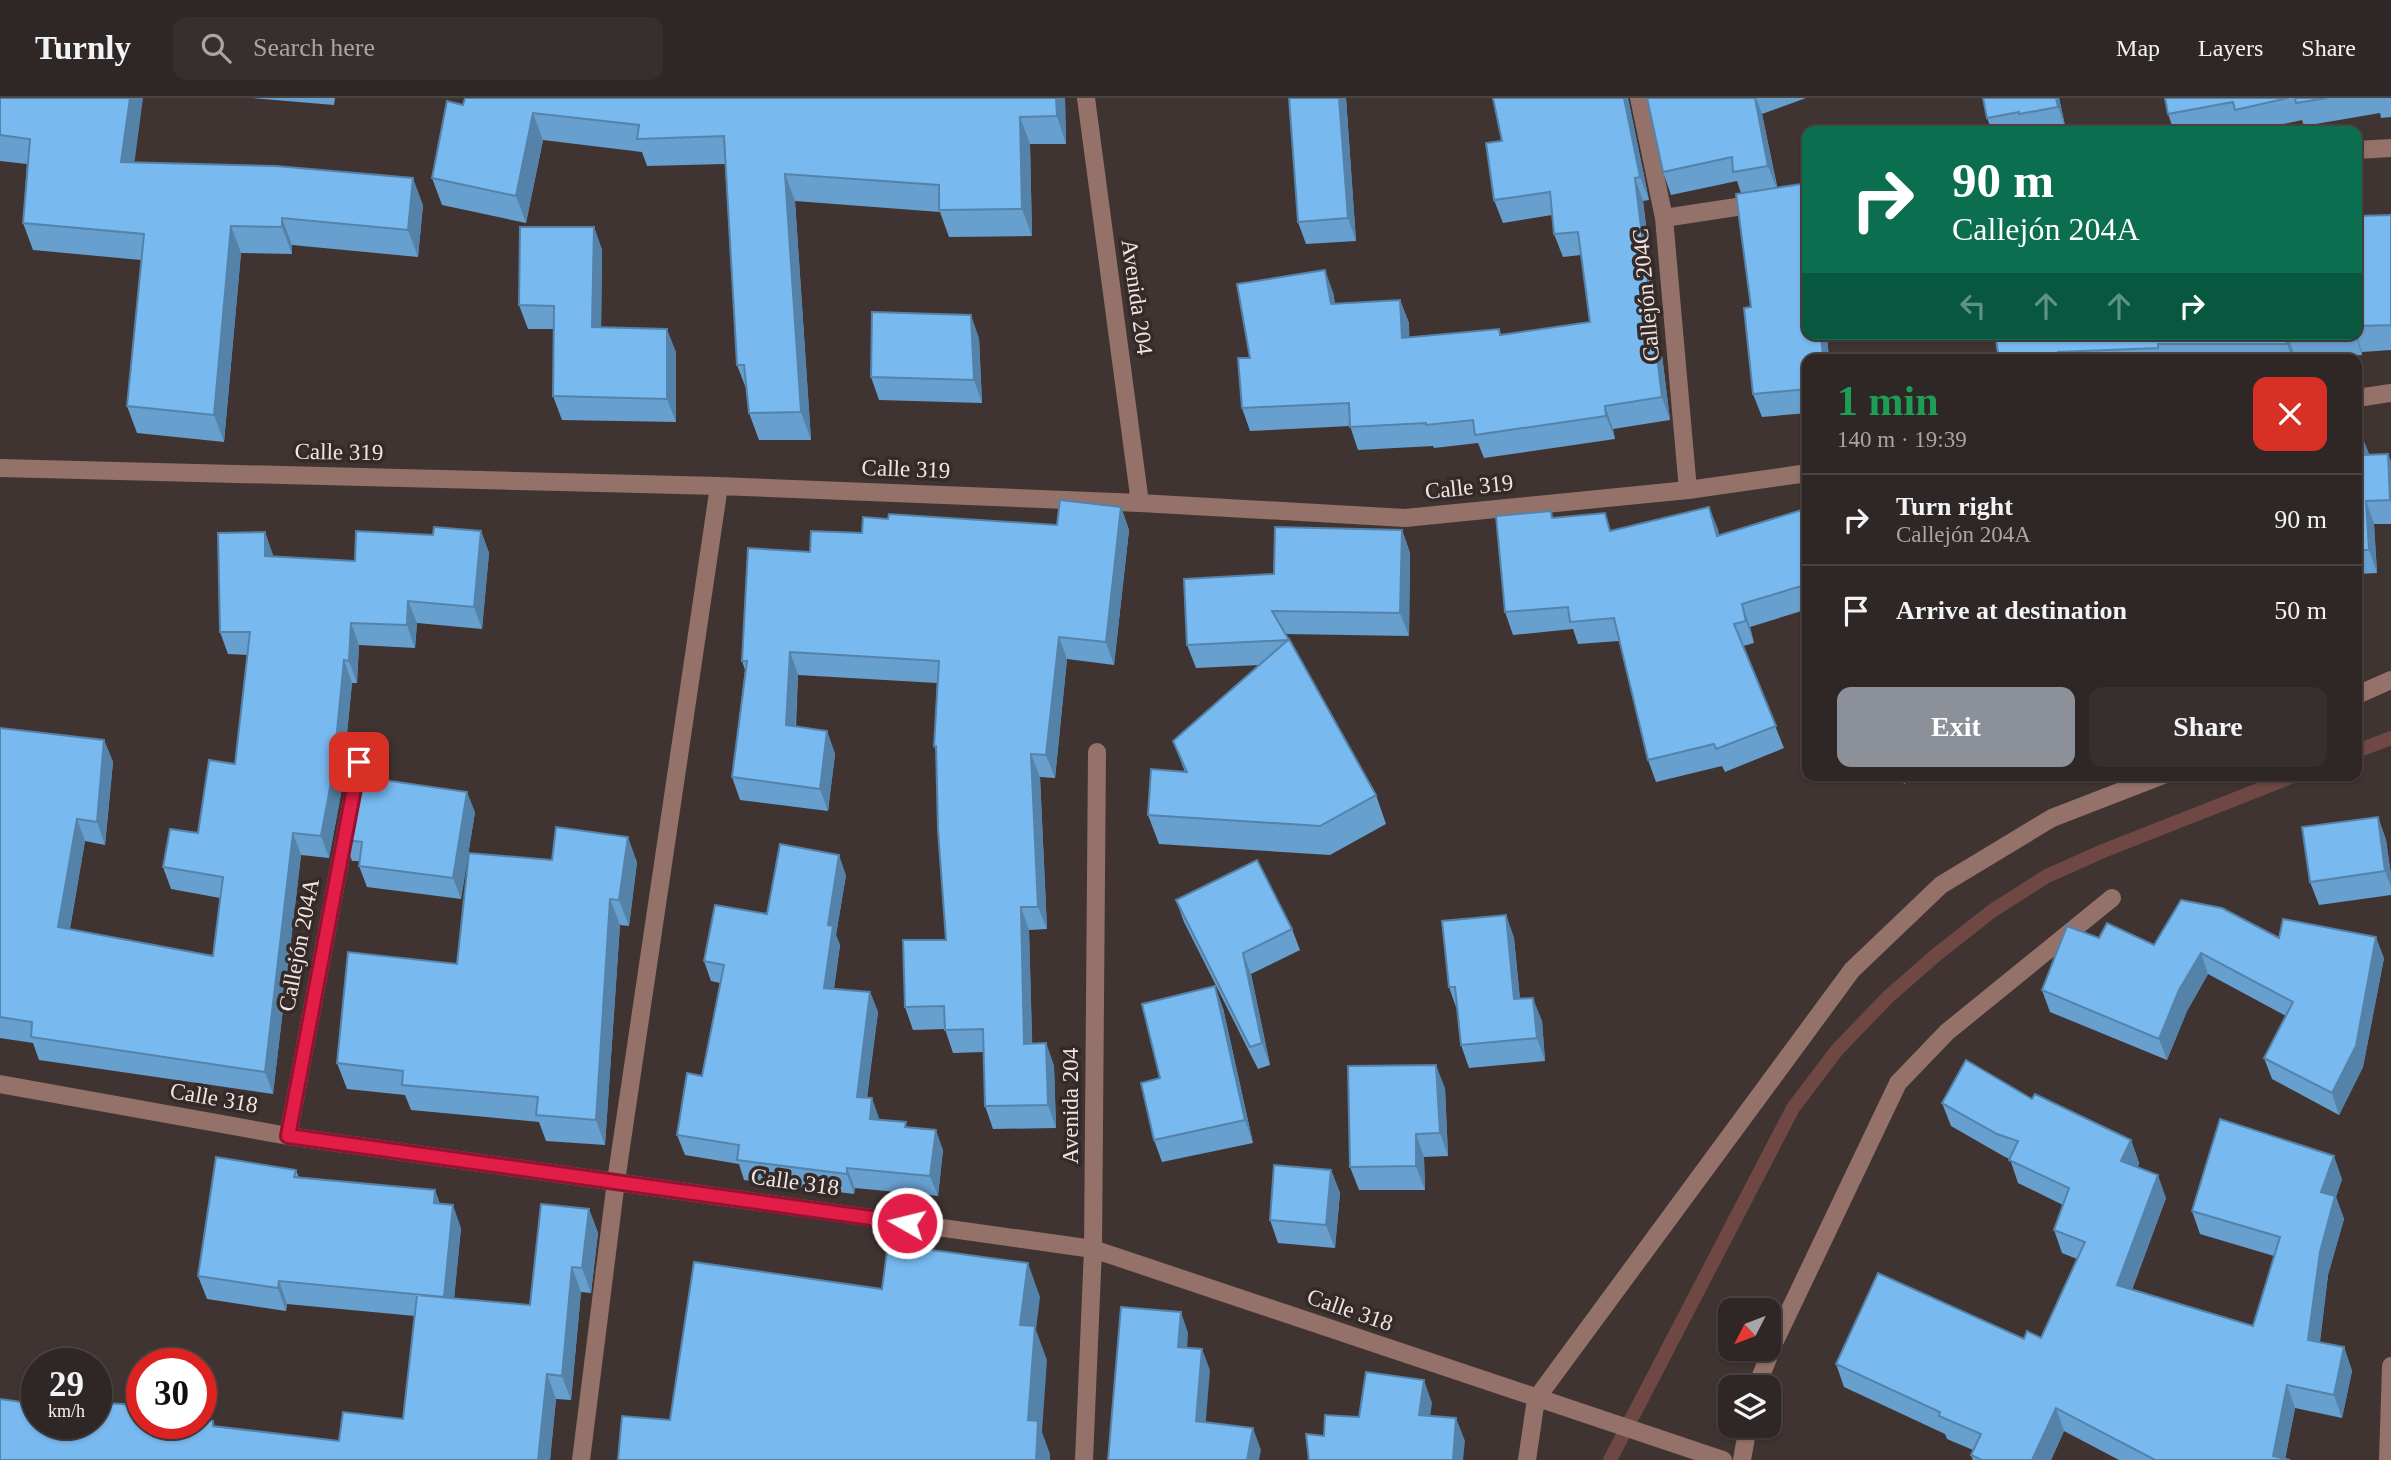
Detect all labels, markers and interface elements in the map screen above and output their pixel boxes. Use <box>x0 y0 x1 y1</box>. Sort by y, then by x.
search box <box>173 17 663 80</box>
icon: search <box>197 29 235 67</box>
text: Turnly <box>35 30 131 66</box>
text: Search here <box>253 33 375 62</box>
text: Map <box>2116 35 2160 61</box>
text: Layers <box>2198 35 2263 61</box>
text: Share <box>2301 35 2356 61</box>
text: 90 m <box>1952 153 2054 208</box>
icon: right <box>1837 154 1928 245</box>
text: Callejón 204A <box>1952 211 2140 247</box>
street label: Callejón 204C <box>1628 227 1664 363</box>
street label: Avenida 204 <box>1117 238 1158 357</box>
icon: left <box>1954 287 1992 325</box>
icon: ahead <box>2027 287 2065 325</box>
icon: ahead <box>2100 287 2138 325</box>
icon: right <box>2173 287 2211 325</box>
button: close <box>2253 377 2327 451</box>
text: 1 min <box>1837 378 1939 424</box>
text: 140 m · 19:39 <box>1837 427 1967 452</box>
street label: Calle 319 <box>294 439 384 465</box>
street label: Calle 319 <box>861 455 951 483</box>
street label: Calle 319 <box>1424 470 1514 504</box>
text: Turn right <box>1896 492 2013 521</box>
icon: right <box>1837 501 1875 539</box>
text: 90 m <box>2274 505 2327 534</box>
text: Callejón 204A <box>1896 522 2031 547</box>
icon: arrive <box>1837 592 1875 630</box>
text: Arrive at destination <box>1896 596 2127 625</box>
text: 50 m <box>2274 596 2327 625</box>
button: Exit <box>1837 687 2075 767</box>
button: Share <box>2089 687 2327 767</box>
pin <box>329 732 389 792</box>
icon: arrive <box>340 743 378 781</box>
street label: Callejón 204A <box>274 876 324 1014</box>
street label: Avenida 204 <box>1058 1047 1083 1164</box>
street label: Calle 318 <box>168 1078 260 1118</box>
street label: Calle 318 <box>749 1163 841 1201</box>
position arrow <box>870 1186 944 1260</box>
street label: Calle 318 <box>1304 1284 1396 1336</box>
north arrow <box>1718 1298 1782 1362</box>
map controls <box>1718 1298 1781 1438</box>
speed limit sign: 30 <box>126 1348 217 1439</box>
text: 29 <box>49 1365 84 1404</box>
button: layers <box>1718 1375 1781 1438</box>
text: km/h <box>48 1401 85 1421</box>

